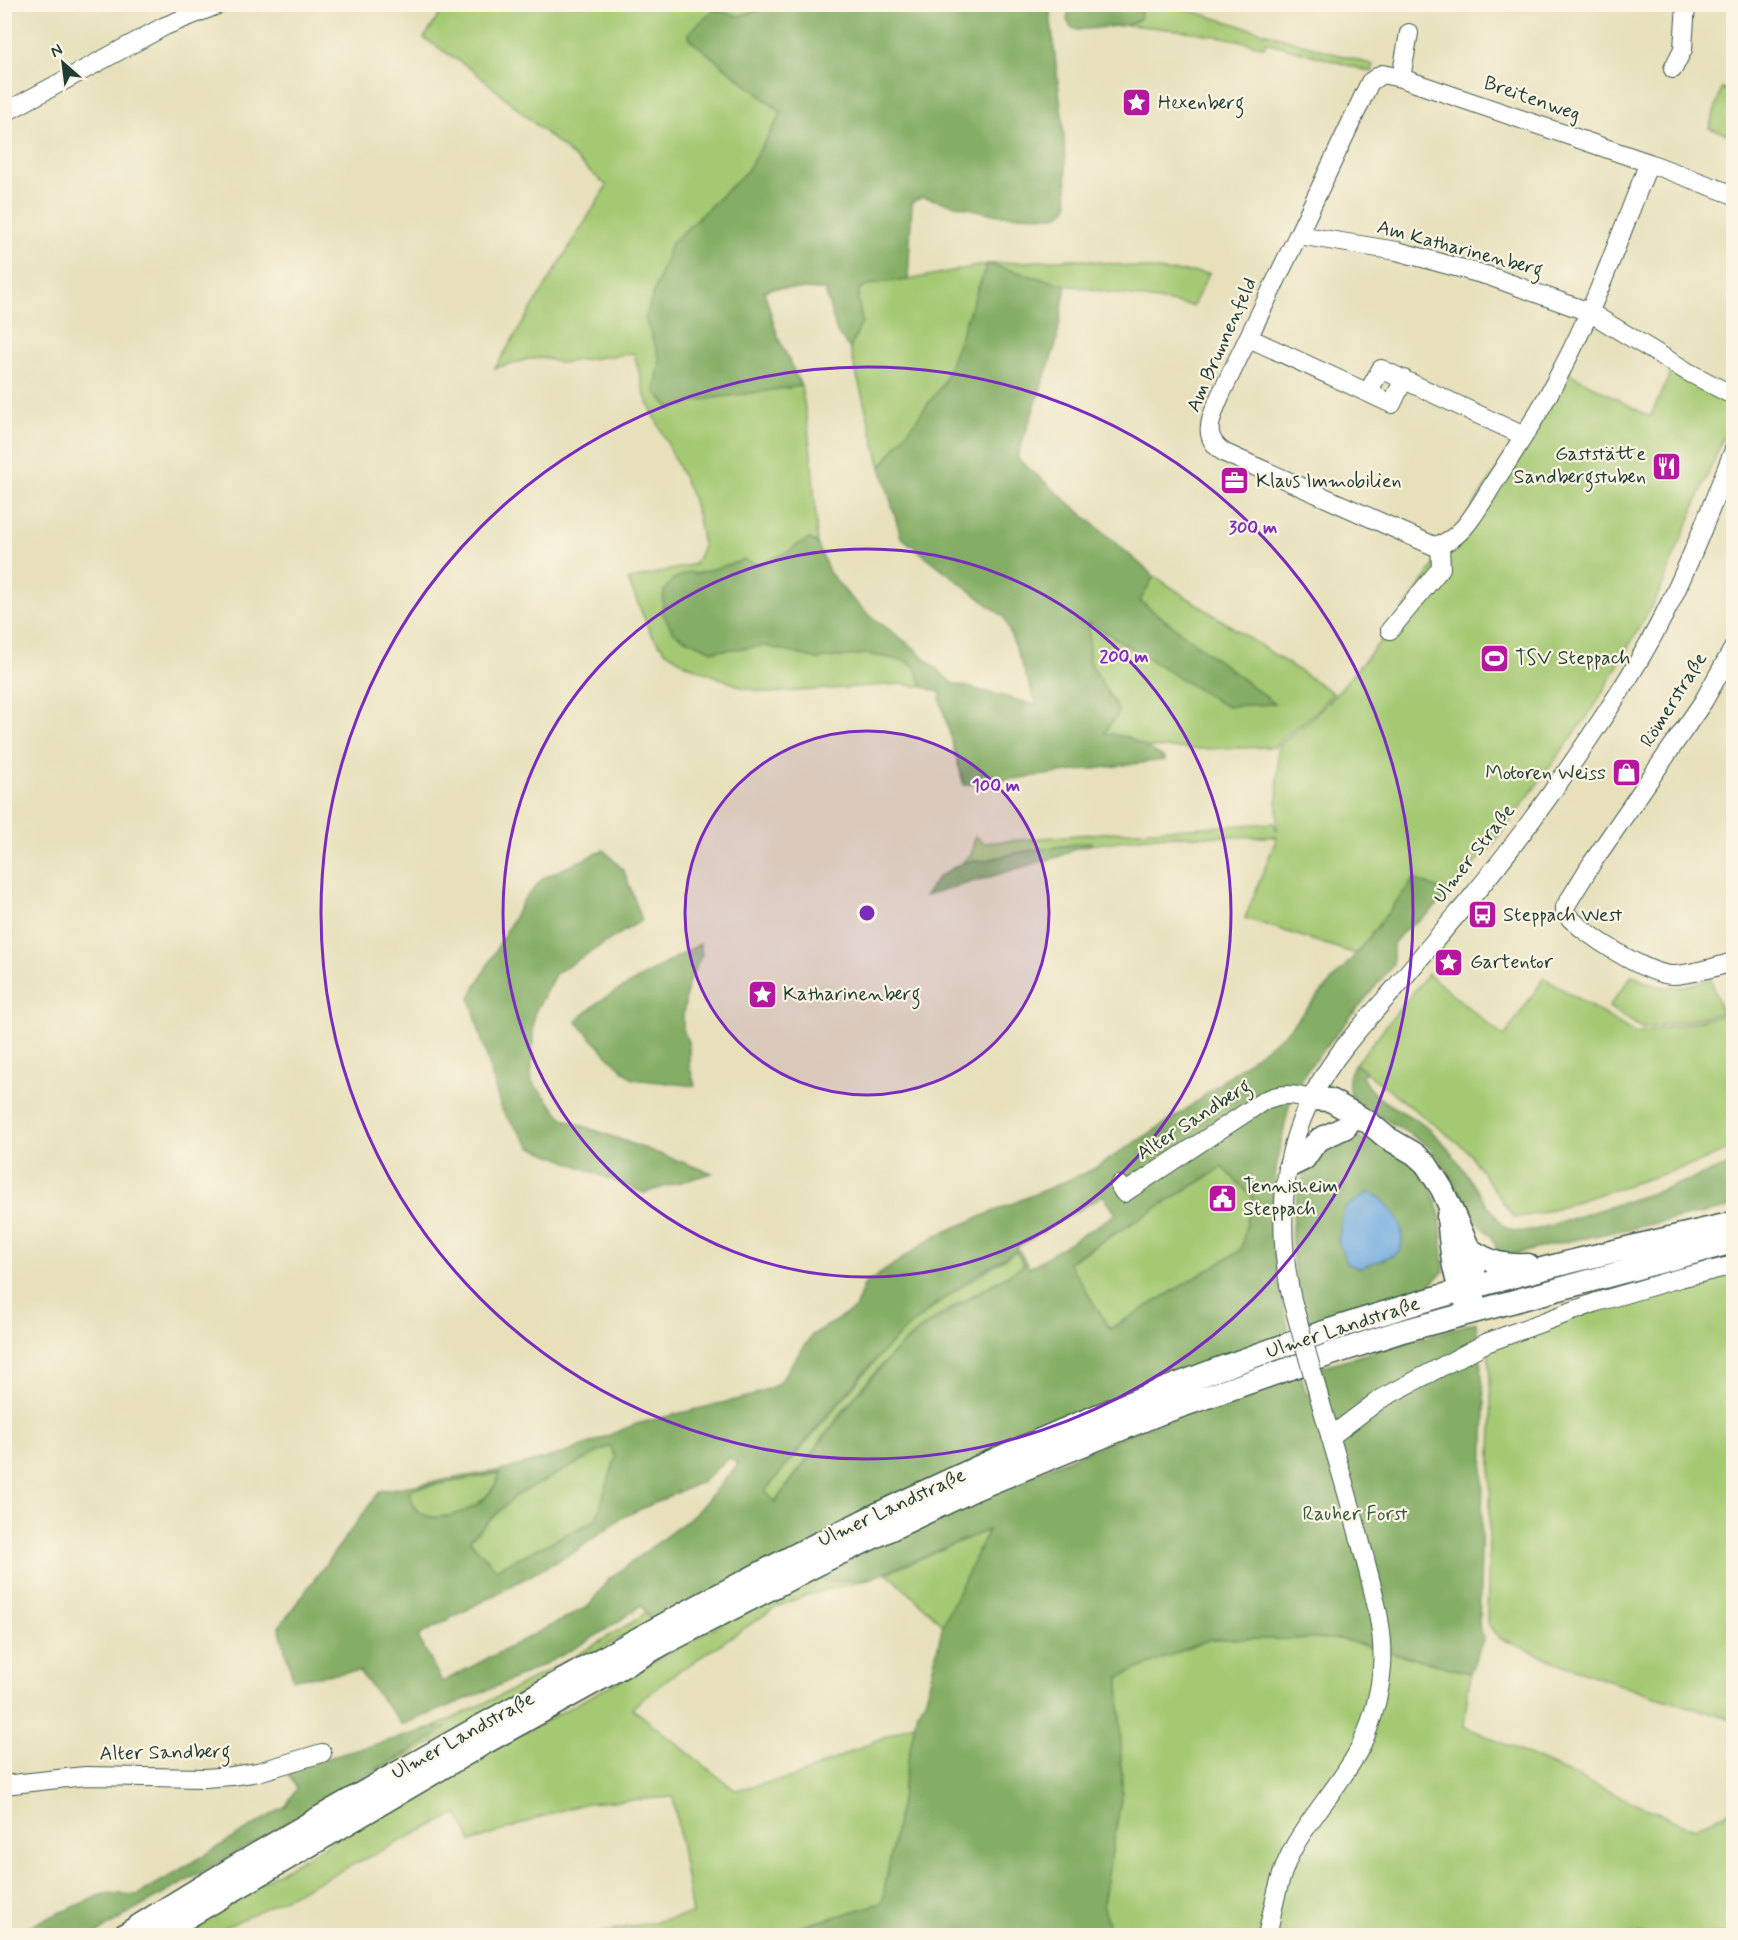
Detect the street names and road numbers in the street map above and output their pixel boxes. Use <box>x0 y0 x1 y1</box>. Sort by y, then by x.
street label: Breitenweg <box>1480 70 1584 128</box>
street label: Am Katharinenberg <box>1373 214 1546 286</box>
street label: Am Brunnenfeld <box>1180 274 1264 416</box>
street label: Römerstraße <box>1634 647 1714 753</box>
street label: Ulmer Straße <box>1426 798 1522 910</box>
street label: Alter Sandberg <box>1132 1073 1257 1169</box>
street label: Ulmer Landstraße <box>1263 1290 1423 1366</box>
street label: Ulmer Landstraße <box>814 1462 970 1554</box>
street label: Ulmer Landstraße <box>386 1685 540 1787</box>
street label: Alter Sandberg <box>99 1738 231 1770</box>

